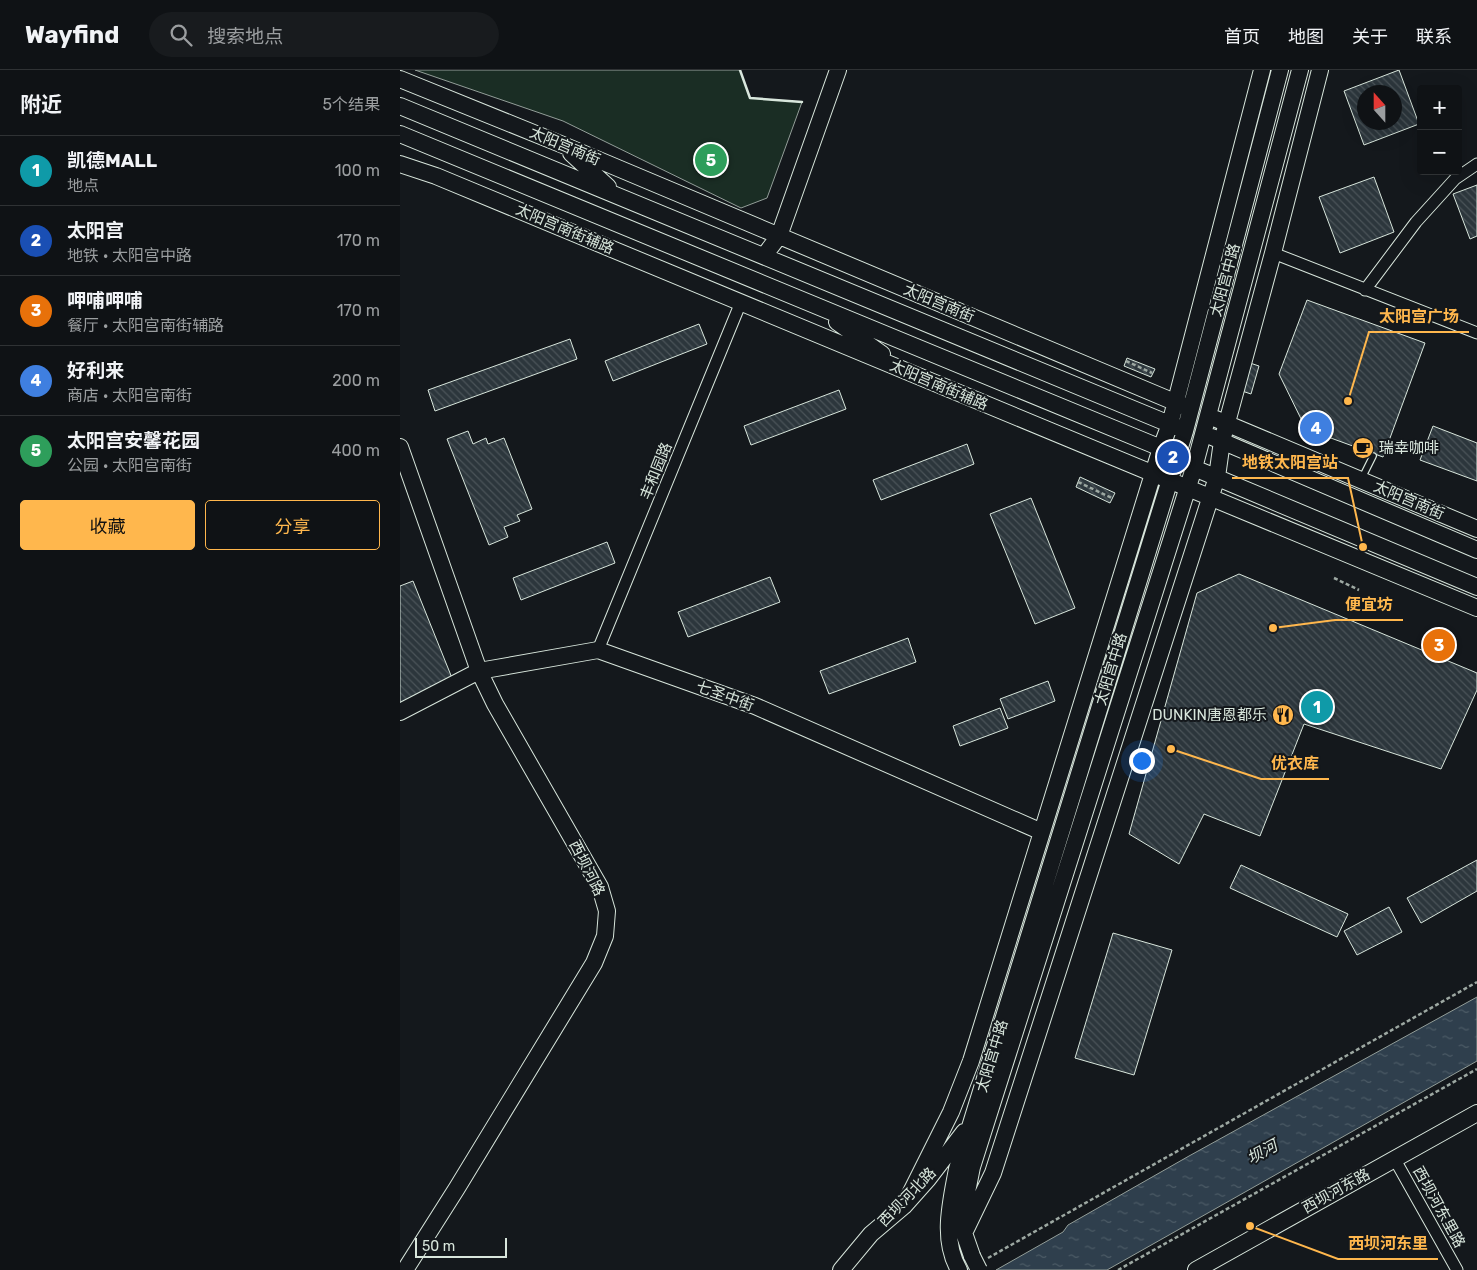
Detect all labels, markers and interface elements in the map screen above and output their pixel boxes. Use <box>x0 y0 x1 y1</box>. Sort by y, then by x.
search box <box>149 12 499 57</box>
text: Wayfind <box>25 21 119 49</box>
icon: search <box>167 21 195 49</box>
text: 搜索地点 <box>207 25 283 48</box>
text: 首页 <box>1224 26 1260 48</box>
text: 地图 <box>1288 26 1324 48</box>
text: 关于 <box>1352 26 1388 48</box>
text: 联系 <box>1416 26 1452 48</box>
north arrow <box>1357 85 1402 130</box>
map controls <box>1417 85 1462 175</box>
button: + <box>1417 85 1462 130</box>
text: 附近 <box>20 92 62 117</box>
text: 5个结果 <box>322 95 380 114</box>
street label: 太阳宫南街 <box>527 123 603 169</box>
button: − <box>1417 130 1462 175</box>
pin: 5 <box>695 141 727 179</box>
text: 凯德MALL <box>67 149 157 172</box>
text: 1 <box>32 161 40 180</box>
text: 100 m <box>335 161 380 180</box>
text: 地点 <box>67 176 99 195</box>
street label: 太阳宫南街辅路 <box>513 200 617 258</box>
text: 太阳宫 <box>67 219 124 242</box>
text: 2 <box>31 231 41 250</box>
text: 170 m <box>337 231 380 250</box>
street label: 太阳宫中路 <box>1207 241 1243 319</box>
text: 地铁 · 太阳宫中路 <box>67 246 192 265</box>
street label: 太阳宫南街 <box>901 280 977 326</box>
text: 呷哺呷哺 <box>67 289 143 312</box>
text: 3 <box>31 301 41 320</box>
text: 170 m <box>337 301 380 320</box>
callout: 太阳宫广场 <box>1369 301 1469 332</box>
text: 太阳宫广场 <box>1379 307 1459 326</box>
text: 餐厅 · 太阳宫南街辅路 <box>67 316 224 335</box>
street label: 太阳宫南街辅路 <box>887 356 991 414</box>
text: 好利来 <box>67 359 124 382</box>
text: 4 <box>31 371 41 390</box>
text: 200 m <box>332 371 380 390</box>
text: 商店 · 太阳宫南街 <box>67 386 192 405</box>
pin: 4 <box>1300 409 1332 447</box>
text: 太阳宫安馨花园 <box>67 429 200 452</box>
cafe icon: 瑞幸咖啡 <box>1351 436 1375 460</box>
pin: 2 <box>1157 438 1189 476</box>
place label: 瑞幸咖啡 <box>1379 439 1439 457</box>
street label: 丰和园路 <box>636 440 676 502</box>
text: 5 <box>31 441 41 460</box>
text: 400 m <box>332 441 380 460</box>
callout: 地铁太阳宫站 <box>1232 447 1348 478</box>
text: 地铁太阳宫站 <box>1242 453 1338 472</box>
text: 公园 · 太阳宫南街 <box>67 456 192 475</box>
street label: 太阳宫南街 <box>1371 477 1447 523</box>
button: 收藏 <box>20 500 195 550</box>
button: 分享 <box>205 500 380 550</box>
callout: 便宜坊 <box>1335 589 1403 620</box>
text: 便宜坊 <box>1345 595 1393 614</box>
pin: 3 <box>1423 626 1455 664</box>
street label: 太阳宫中路 <box>1091 630 1131 708</box>
street label: 七圣中街 <box>694 677 756 715</box>
pin: 1 <box>1301 688 1333 726</box>
restaurant icon: DUNKIN唐恩都乐 <box>1271 703 1295 727</box>
place label: DUNKIN唐恩都乐 <box>1152 706 1267 724</box>
your location <box>1129 748 1155 774</box>
callout: 优衣库 <box>1261 748 1329 779</box>
text: 优衣库 <box>1271 754 1319 773</box>
street label: 西坝河路 <box>565 837 609 899</box>
street label: 太阳宫中路 <box>972 1017 1012 1095</box>
water label: 坝河 <box>1243 1134 1283 1168</box>
street label: 西坝河东里路 <box>1409 1163 1469 1251</box>
street label: 西坝河北路 <box>874 1164 940 1230</box>
street label: 西坝河东路 <box>1299 1165 1373 1217</box>
callout: 西坝河东里 <box>1338 1228 1438 1259</box>
text: 西坝河东里 <box>1348 1234 1428 1253</box>
scale bar <box>415 1235 508 1258</box>
text: 50 m <box>422 1238 455 1255</box>

